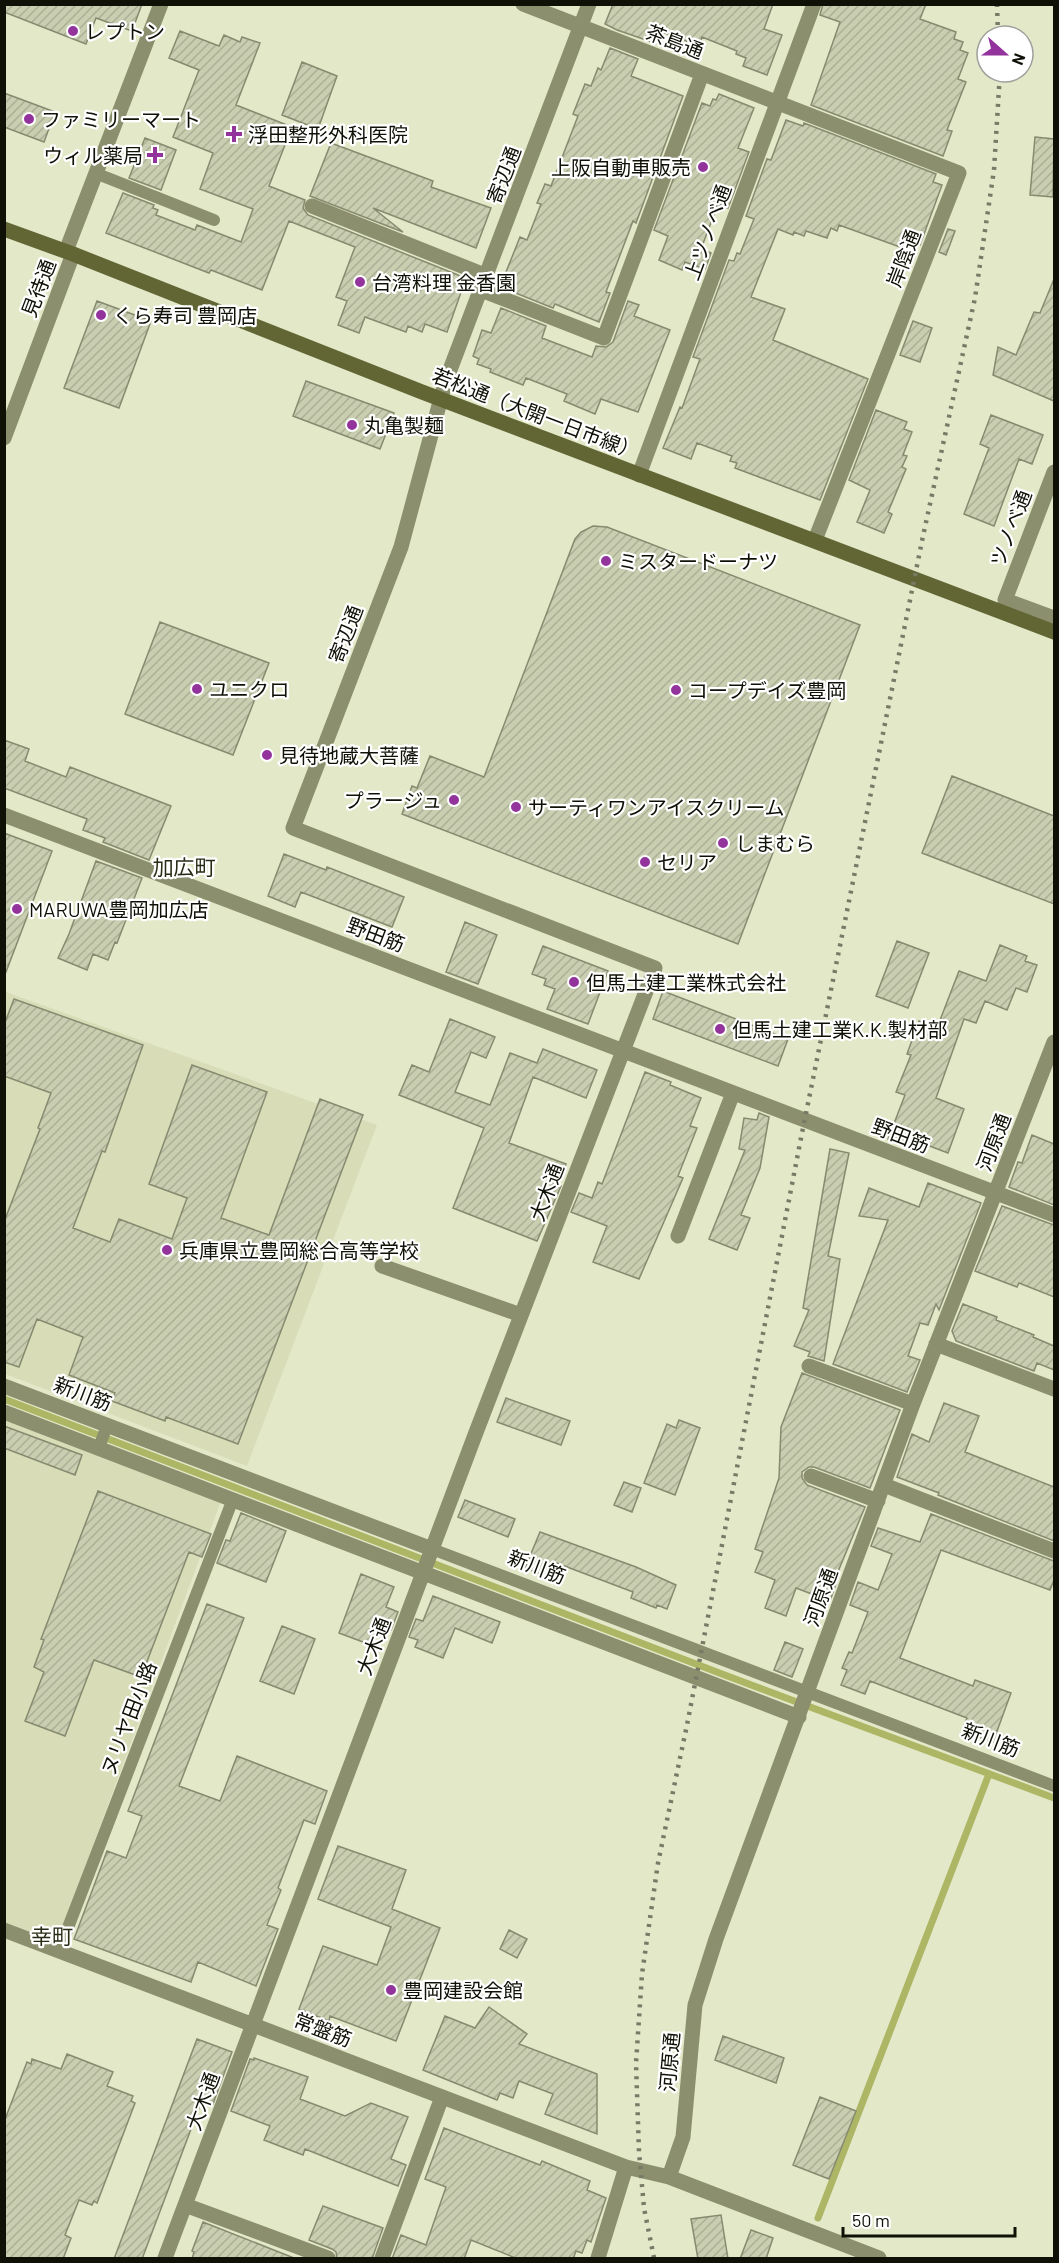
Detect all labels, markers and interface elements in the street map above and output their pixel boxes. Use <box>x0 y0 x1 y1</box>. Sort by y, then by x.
place label: レプトン <box>85 19 165 43</box>
street label: 茶島通 <box>643 19 707 63</box>
marker: レプトン <box>66 24 80 38</box>
north arrow <box>975 24 1035 84</box>
text: N <box>1009 51 1030 68</box>
place label: ファミリーマート <box>41 107 201 131</box>
marker: ファミリーマート <box>22 112 36 126</box>
place label: 浮田整形外科医院 <box>248 122 408 146</box>
marker: 浮田整形外科医院 <box>225 125 243 143</box>
place label: ウィル薬局 <box>43 143 143 167</box>
street label: 寄辺通 <box>481 143 525 207</box>
marker: ウィル薬局 <box>148 148 162 162</box>
place label: 上阪自動車販売 <box>551 155 691 179</box>
marker: 上阪自動車販売 <box>696 160 710 174</box>
street label: 上ツノベ通 <box>679 181 735 283</box>
street label: 岸陰通 <box>881 226 925 290</box>
street label: 見待通 <box>16 256 60 320</box>
place label: 台湾料理 金香園 <box>372 270 516 294</box>
marker: 台湾料理 金香園 <box>353 275 367 289</box>
place label: くら寿司 豊岡店 <box>113 303 257 327</box>
marker: くら寿司 豊岡店 <box>94 308 108 322</box>
street label: 若松通（大開一日市線） <box>429 362 643 464</box>
place label: 丸亀製麺 <box>364 413 444 437</box>
marker: 丸亀製麺 <box>345 418 359 432</box>
street label: ツノベ通 <box>984 486 1036 570</box>
place label: ミスタードーナツ <box>618 549 778 573</box>
marker: ミスタードーナツ <box>599 554 613 568</box>
street label: 寄辺通 <box>323 602 367 666</box>
place label: ユニクロ <box>209 677 289 701</box>
place label: コープデイズ豊岡 <box>688 678 846 702</box>
marker: ユニクロ <box>190 682 204 696</box>
marker: コープデイズ豊岡 <box>669 683 683 697</box>
place label: 見待地蔵大菩薩 <box>279 743 419 767</box>
marker: 見待地蔵大菩薩 <box>260 748 274 762</box>
place label: プラージュ <box>344 788 442 812</box>
marker: プラージュ <box>447 793 461 807</box>
place label: サーティワンアイスクリーム <box>528 795 785 819</box>
marker: サーティワンアイスクリーム <box>509 800 523 814</box>
place label: しまむら <box>735 831 815 855</box>
marker: しまむら <box>716 836 730 850</box>
place label: セリア <box>657 850 717 874</box>
district label: 加広町 <box>153 854 216 879</box>
marker: セリア <box>638 855 652 869</box>
place label: MARUWA豊岡加広店 <box>29 897 208 921</box>
marker: MARUWA豊岡加広店 <box>10 902 24 916</box>
street label: 野田筋 <box>344 912 408 956</box>
place label: 但馬土建工業株式会社 <box>586 970 786 994</box>
marker: 但馬土建工業株式会社 <box>567 975 581 989</box>
place label: 但馬土建工業K.K.製材部 <box>732 1017 948 1041</box>
marker: 但馬土建工業K.K.製材部 <box>713 1022 727 1036</box>
street label: 河原通 <box>971 1110 1015 1174</box>
street label: 野田筋 <box>869 1113 933 1157</box>
street label: 大木通 <box>524 1160 568 1224</box>
place label: 兵庫県立豊岡総合高等学校 <box>179 1238 419 1262</box>
marker: 兵庫県立豊岡総合高等学校 <box>160 1243 174 1257</box>
street label: 新川筋 <box>51 1371 115 1415</box>
street label: 新川筋 <box>505 1544 569 1588</box>
street label: 河原通 <box>798 1565 842 1629</box>
street label: 大木通 <box>351 1614 395 1678</box>
street label: ヌリヤ田小路 <box>95 1658 161 1778</box>
street label: 新川筋 <box>959 1717 1023 1761</box>
district label: 幸町 <box>31 1923 73 1948</box>
place label: 豊岡建設会館 <box>403 1978 523 2002</box>
marker: 豊岡建設会館 <box>384 1983 398 1997</box>
street label: 常盤筋 <box>291 2007 355 2051</box>
street label: 河原通 <box>654 2031 684 2093</box>
street label: 大木通 <box>180 2069 224 2133</box>
scale bar <box>843 2200 1016 2238</box>
text: 50 m <box>852 2209 890 2231</box>

